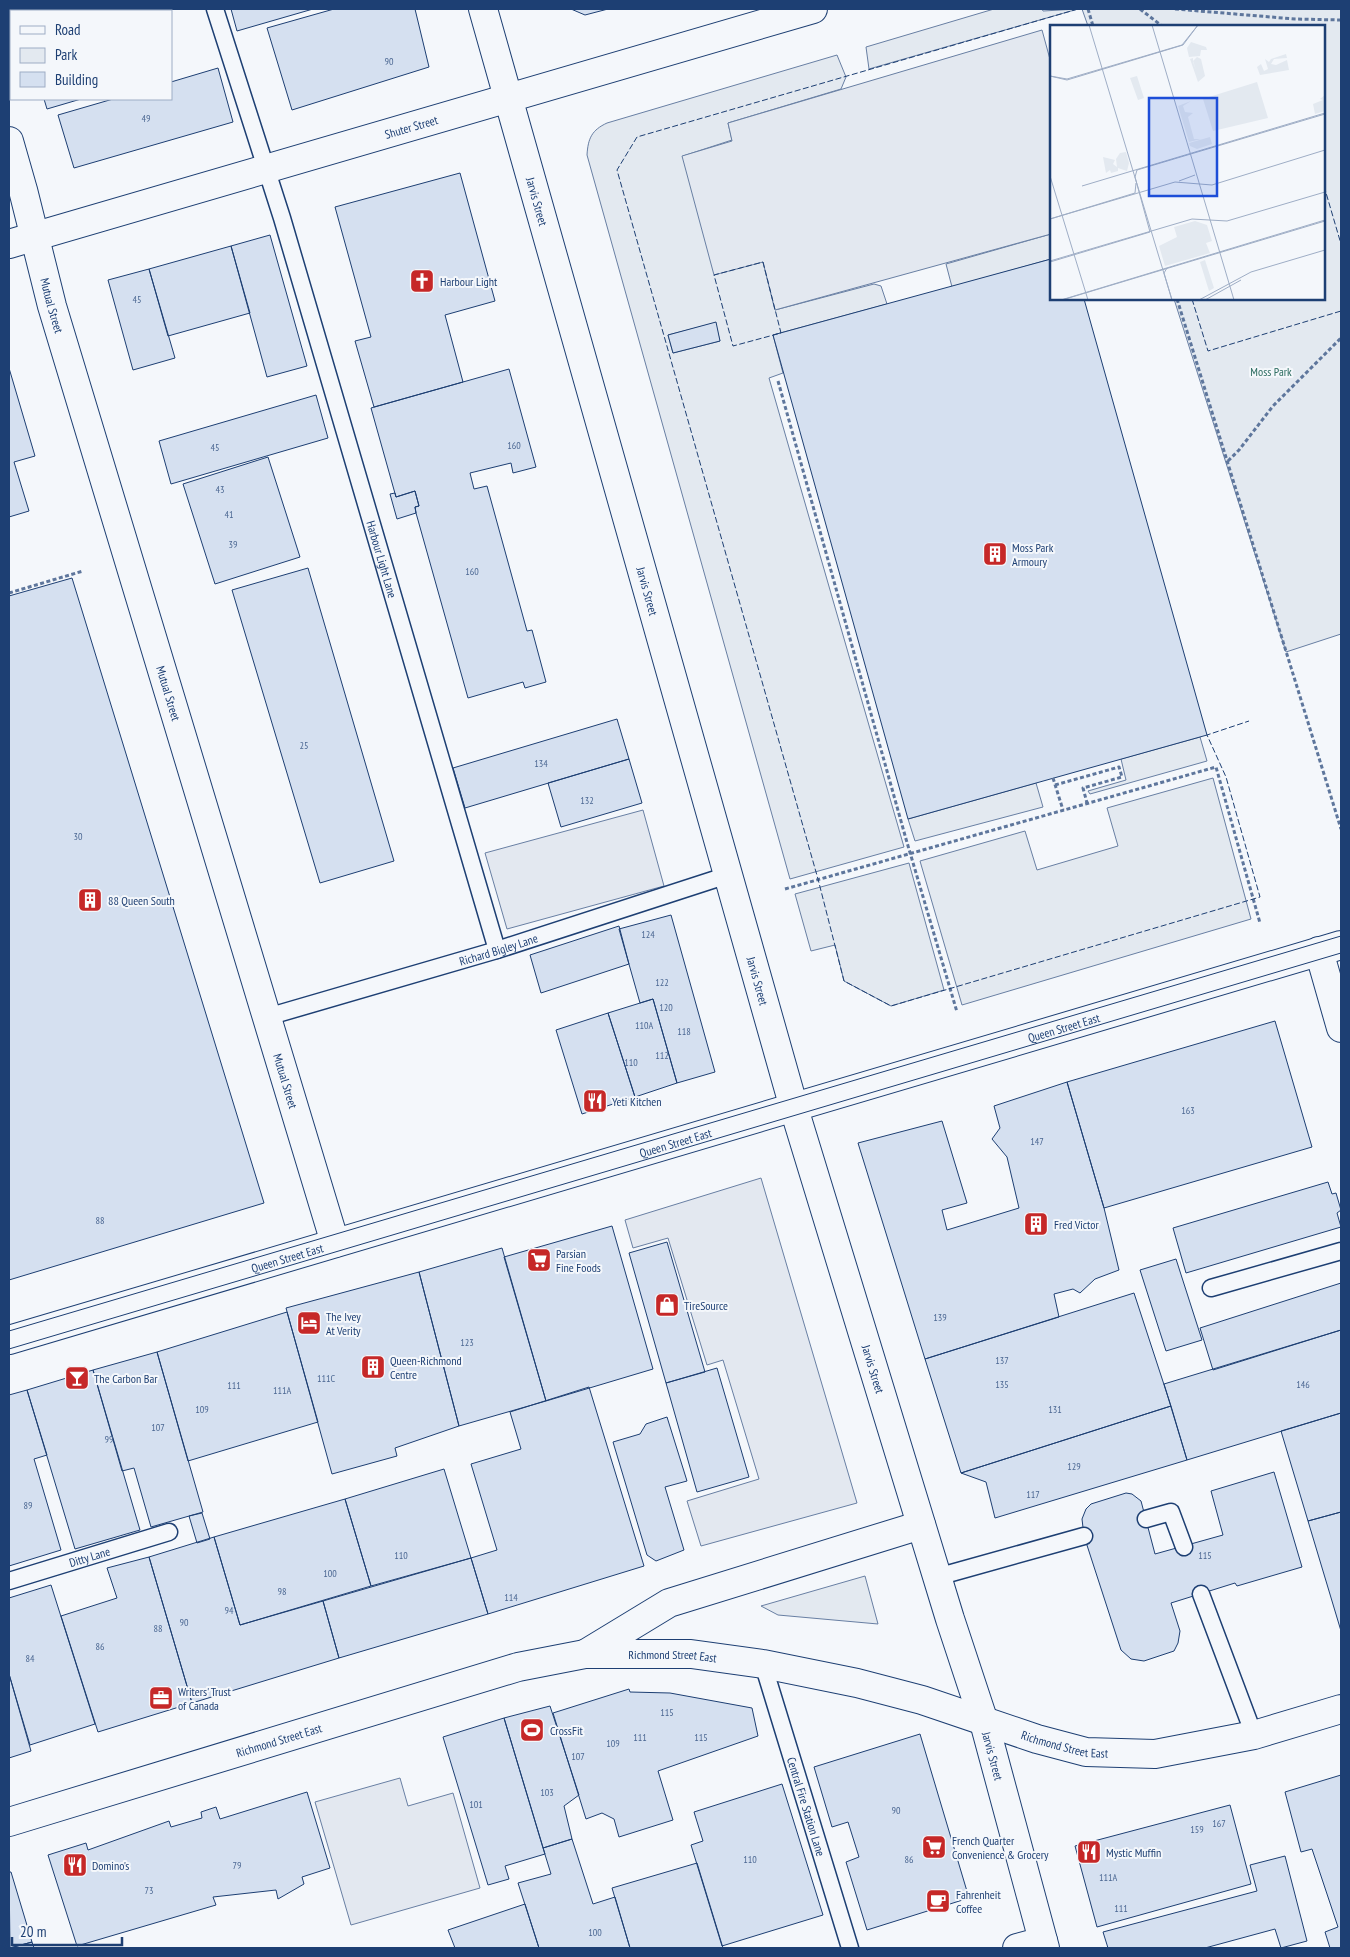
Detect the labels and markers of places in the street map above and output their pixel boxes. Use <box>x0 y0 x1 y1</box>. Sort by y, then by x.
church icon: Harbour Light <box>409 268 435 294</box>
place label: Harbour Light <box>440 274 498 289</box>
place label: Moss Park Armoury <box>1012 540 1054 569</box>
building icon: Moss Park Armoury <box>982 541 1008 567</box>
building icon: 88 Queen South <box>77 887 103 913</box>
place label: 88 Queen South <box>108 893 175 908</box>
restaurant icon: Yeti Kitchen <box>582 1088 608 1114</box>
place label: Yeti Kitchen <box>612 1094 662 1109</box>
building icon: Fred Victor <box>1023 1211 1049 1237</box>
place label: Fred Victor <box>1054 1217 1099 1232</box>
place label: Parsian Fine Foods <box>556 1246 601 1275</box>
supermarket icon: Parsian Fine Foods <box>526 1247 552 1273</box>
shop icon: TireSource <box>654 1292 680 1318</box>
place label: TireSource <box>684 1298 728 1313</box>
place label: The Ivey At Verity <box>326 1309 361 1338</box>
hotel icon: The Ivey At Verity <box>296 1310 322 1336</box>
place label: Queen-Richmond Centre <box>390 1353 462 1382</box>
building icon: Queen-Richmond Centre <box>360 1354 386 1380</box>
bar icon: The Carbon Bar <box>64 1365 90 1391</box>
place label: The Carbon Bar <box>94 1371 158 1386</box>
place label: Writers' Trust of Canada <box>178 1684 232 1713</box>
office icon: Writers' Trust of Canada <box>148 1685 174 1711</box>
sports icon: CrossFit <box>519 1717 545 1743</box>
place label: CrossFit <box>550 1723 583 1738</box>
place label: French Quarter Convenience & Grocery <box>952 1833 1049 1862</box>
supermarket icon: French Quarter Convenience & Grocery <box>921 1834 947 1860</box>
restaurant icon: Mystic Muffin <box>1076 1839 1102 1865</box>
place label: Mystic Muffin <box>1106 1845 1161 1860</box>
restaurant icon: Domino's <box>62 1852 88 1878</box>
place label: Domino's <box>92 1858 129 1873</box>
place label: Fahrenheit Coffee <box>956 1887 1001 1916</box>
cafe icon: Fahrenheit Coffee <box>925 1888 951 1914</box>

